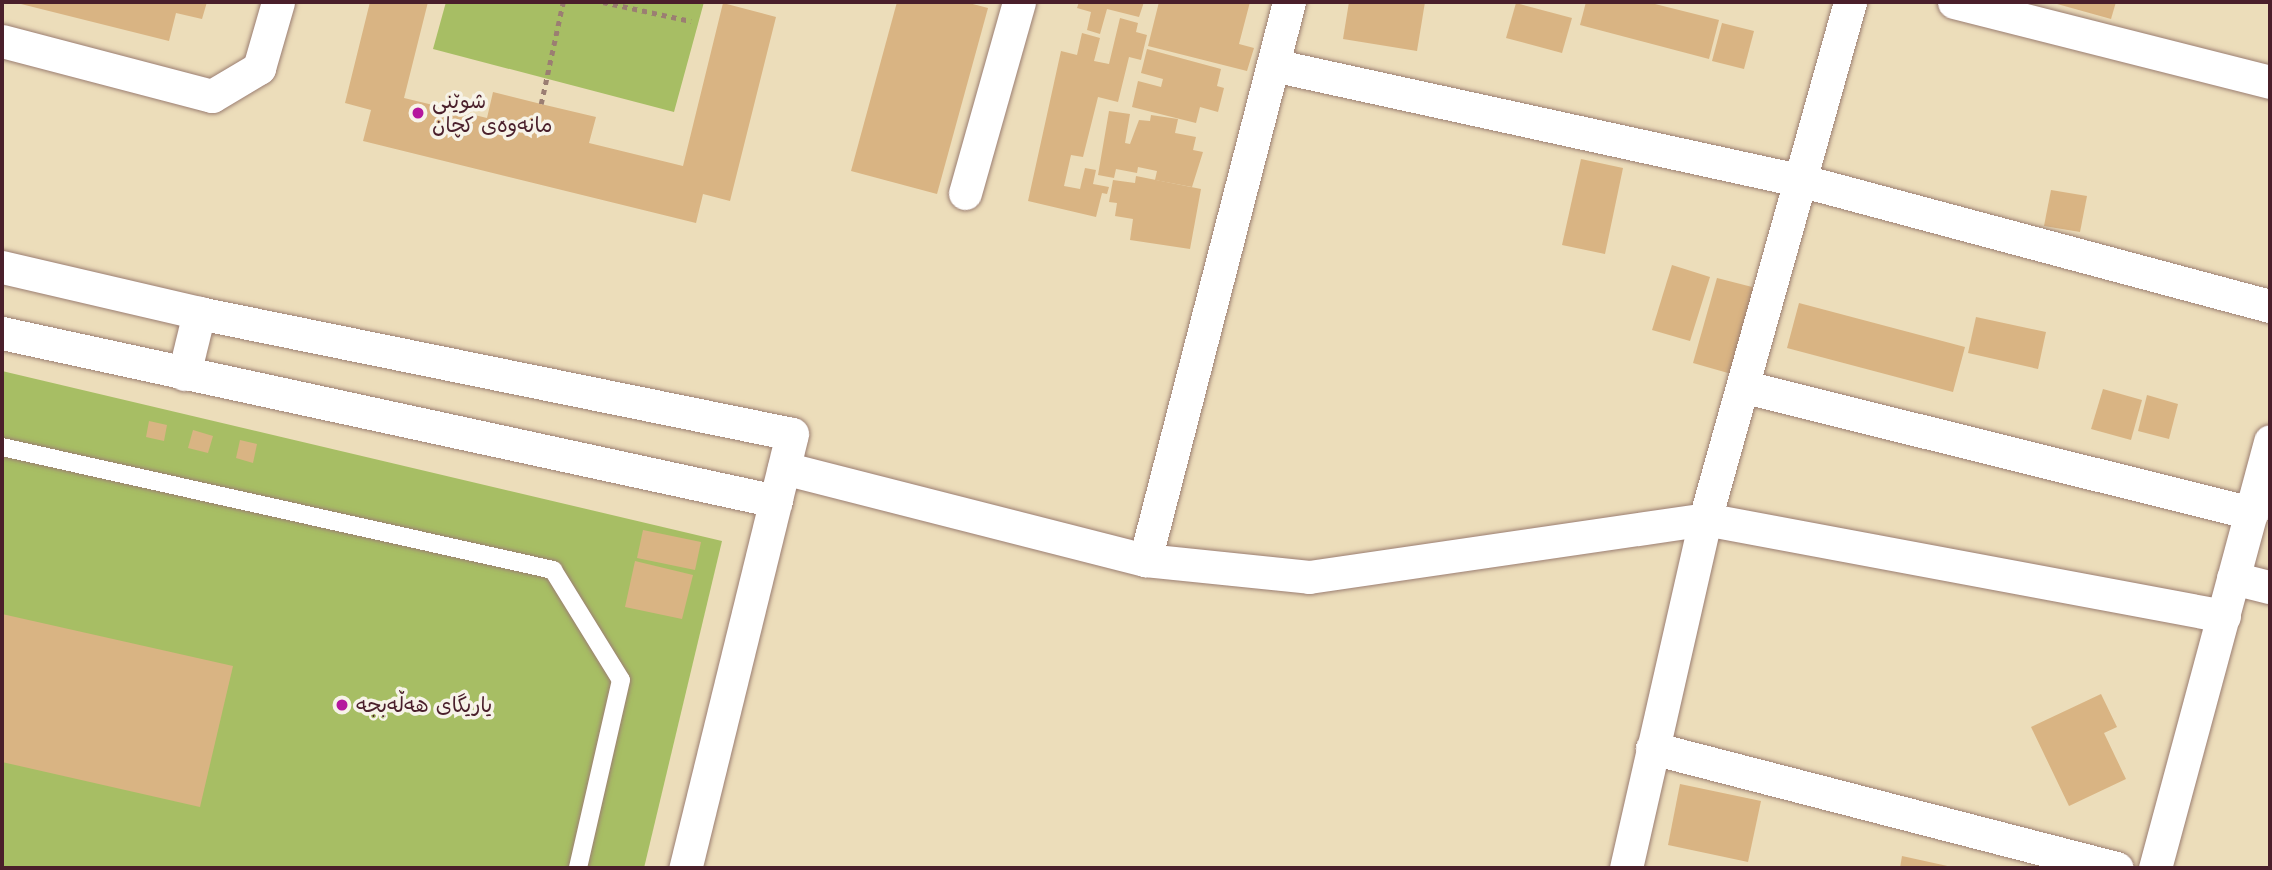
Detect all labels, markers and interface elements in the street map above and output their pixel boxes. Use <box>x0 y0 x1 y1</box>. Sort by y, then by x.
place label: شوێنی مانەوەی کچان <box>432 88 553 138</box>
marker: شوێنی مانەوەی کچان <box>410 105 426 121</box>
place label: یاریگای هەڵەبجە <box>356 692 492 718</box>
marker: یاریگای هەڵەبجە <box>334 697 350 713</box>

